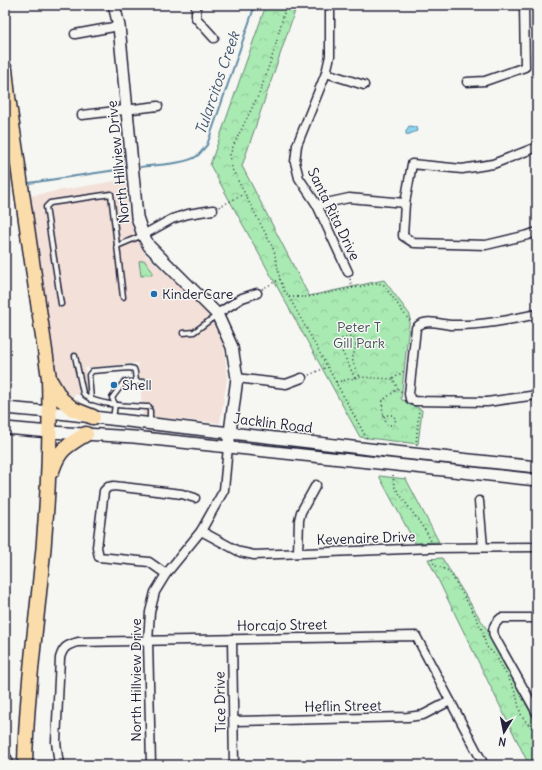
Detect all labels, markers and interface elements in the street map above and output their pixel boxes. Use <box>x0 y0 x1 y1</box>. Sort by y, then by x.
water label: Tularcitos Creek <box>190 28 244 137</box>
street label: North Hillview Drive <box>103 100 133 224</box>
street label: Santa Rita Drive <box>304 165 364 263</box>
place label: KinderCare <box>162 285 233 303</box>
marker: KinderCare <box>149 289 159 299</box>
park label: Peter T Gill Park <box>333 318 385 352</box>
place label: Shell <box>122 376 152 394</box>
marker: Shell <box>109 380 119 390</box>
street label: Jacklin Road <box>232 409 314 437</box>
street label: Kevenaire Drive <box>316 527 416 549</box>
street label: Horcajo Street <box>237 615 328 635</box>
street label: North Hillview Drive <box>127 618 145 742</box>
street label: Tice Drive <box>210 671 230 733</box>
street label: Heflin Street <box>304 696 382 716</box>
north arrow <box>484 712 524 752</box>
text: N <box>497 734 507 749</box>

